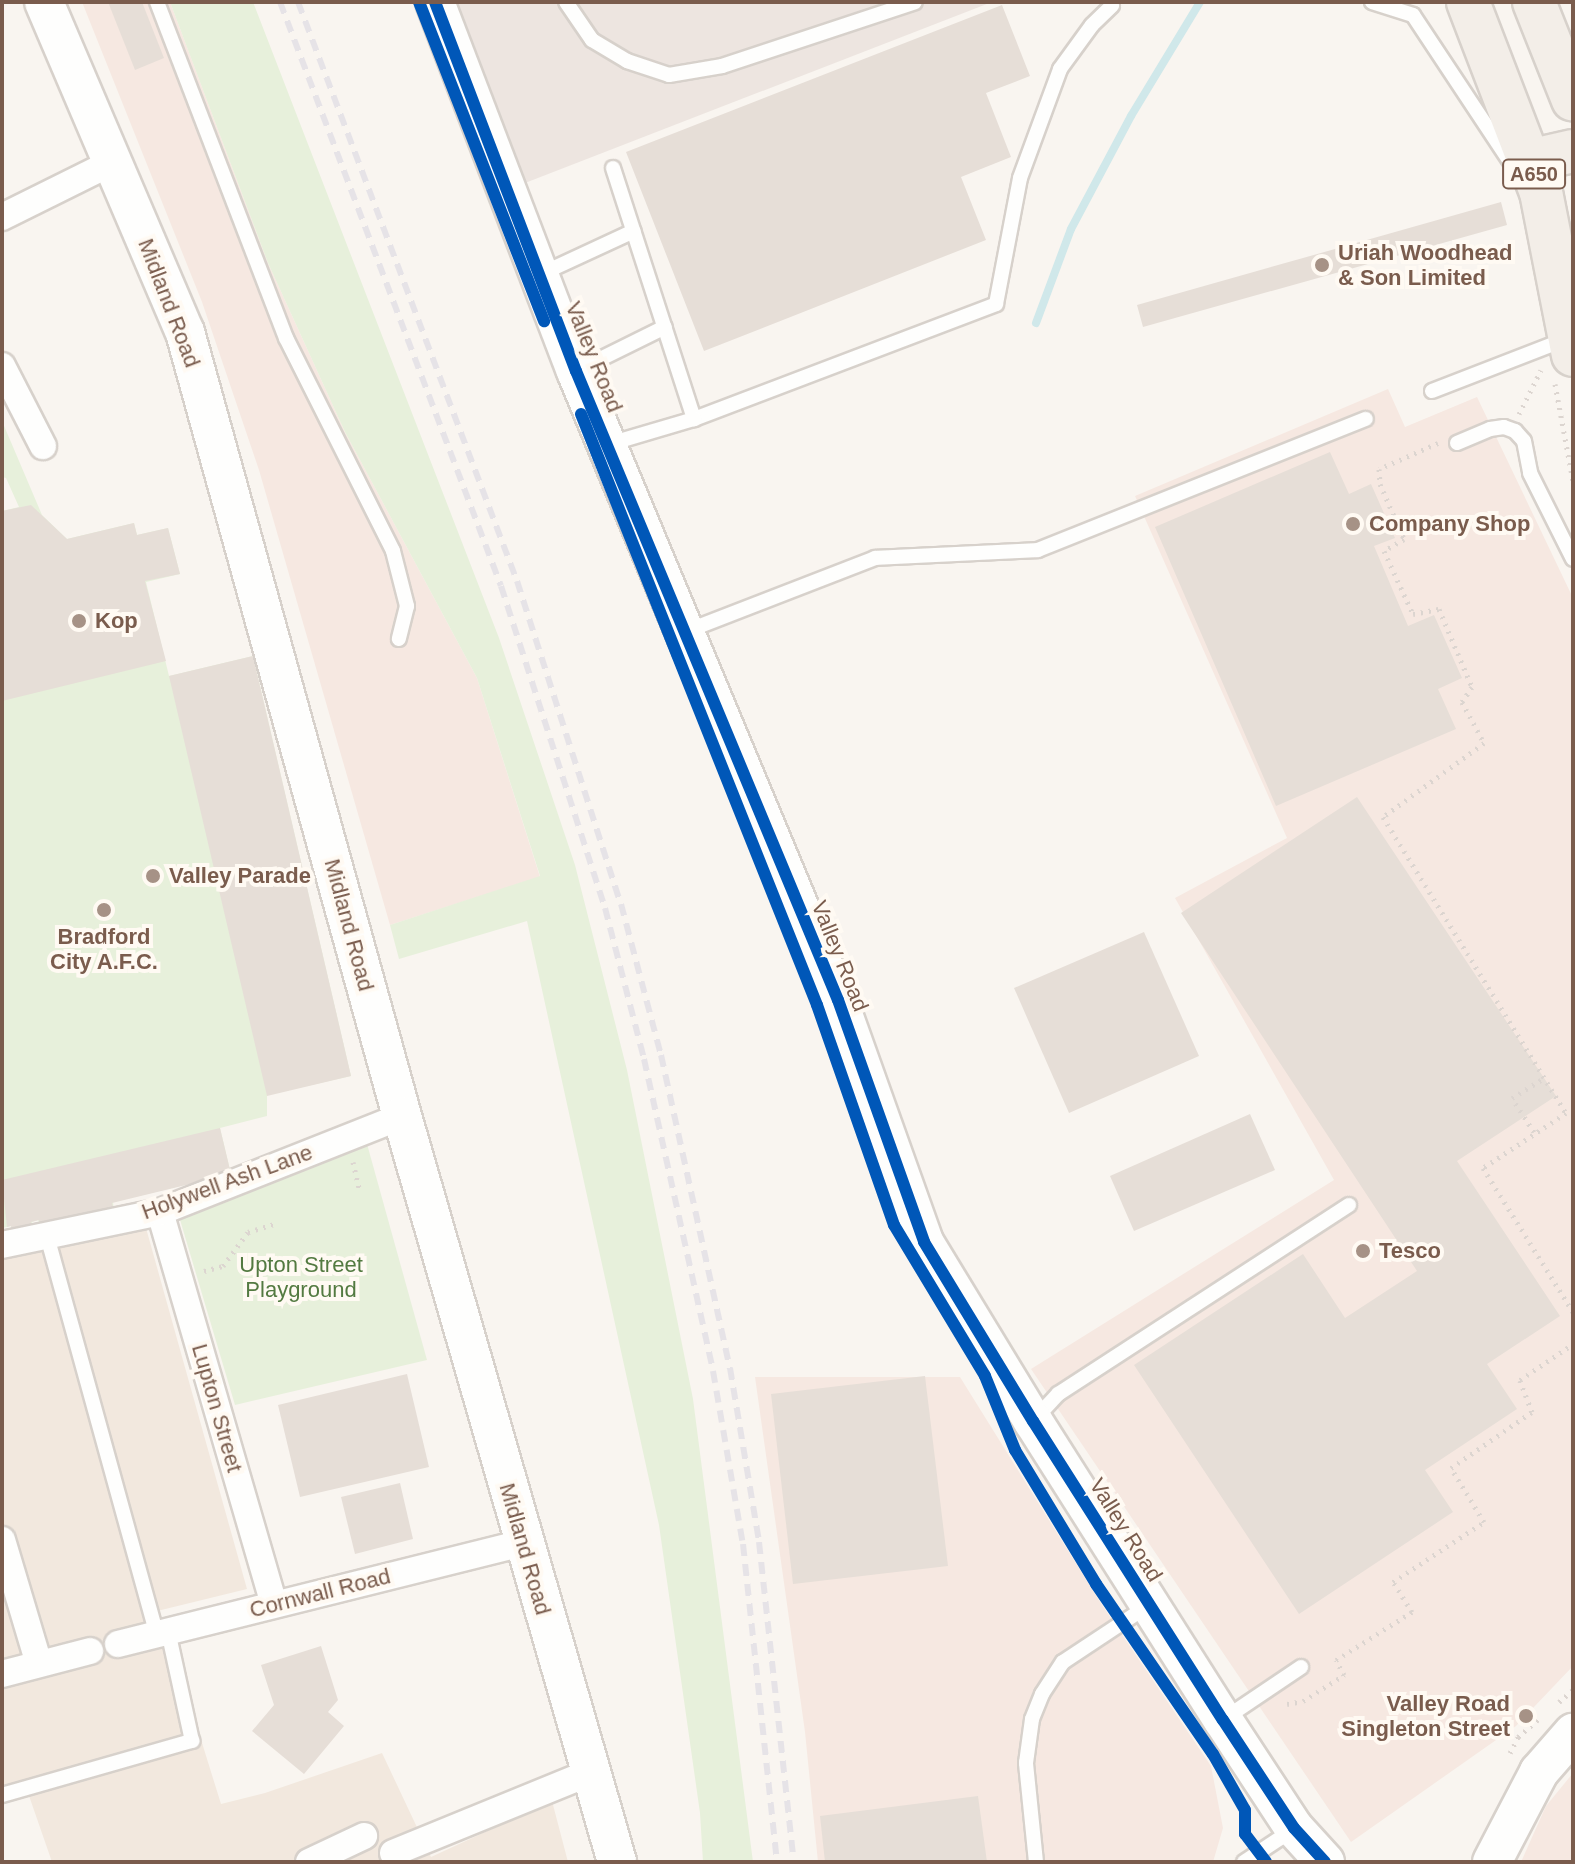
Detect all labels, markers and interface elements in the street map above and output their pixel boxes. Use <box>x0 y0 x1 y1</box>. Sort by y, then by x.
road number: A650 <box>1502 158 1566 190</box>
street label: Midland Road <box>132 235 206 371</box>
place label: Uriah Woodhead & Son Limited <box>1338 239 1512 290</box>
marker: Uriah Woodhead & Son Limited <box>1313 256 1331 274</box>
street label: Valley Road <box>560 298 628 416</box>
place label: Company Shop <box>1369 511 1530 537</box>
marker: Company Shop <box>1344 515 1362 533</box>
place label: Kop <box>95 608 138 634</box>
marker: Kop <box>70 612 88 630</box>
street label: Midland Road <box>319 856 379 994</box>
place label: Valley Parade <box>169 863 311 889</box>
marker: Valley Parade <box>144 867 162 885</box>
street label: Valley Road <box>806 897 874 1015</box>
marker: Bradford City A.F.C. <box>95 901 113 919</box>
place label: Bradford City A.F.C. <box>50 923 158 974</box>
street label: Holywell Ash Lane <box>137 1139 317 1225</box>
place label: Tesco <box>1379 1238 1441 1264</box>
marker: Tesco <box>1354 1242 1372 1260</box>
park label: Upton Street Playground <box>239 1251 363 1302</box>
street label: Lupton Street <box>186 1341 248 1475</box>
street label: Valley Road <box>1084 1473 1168 1587</box>
street label: Midland Road <box>494 1480 556 1618</box>
street label: Cornwall Road <box>247 1563 393 1623</box>
place label: Valley Road Singleton Street <box>1341 1690 1510 1742</box>
marker: Valley Road Singleton Street <box>1517 1707 1535 1725</box>

